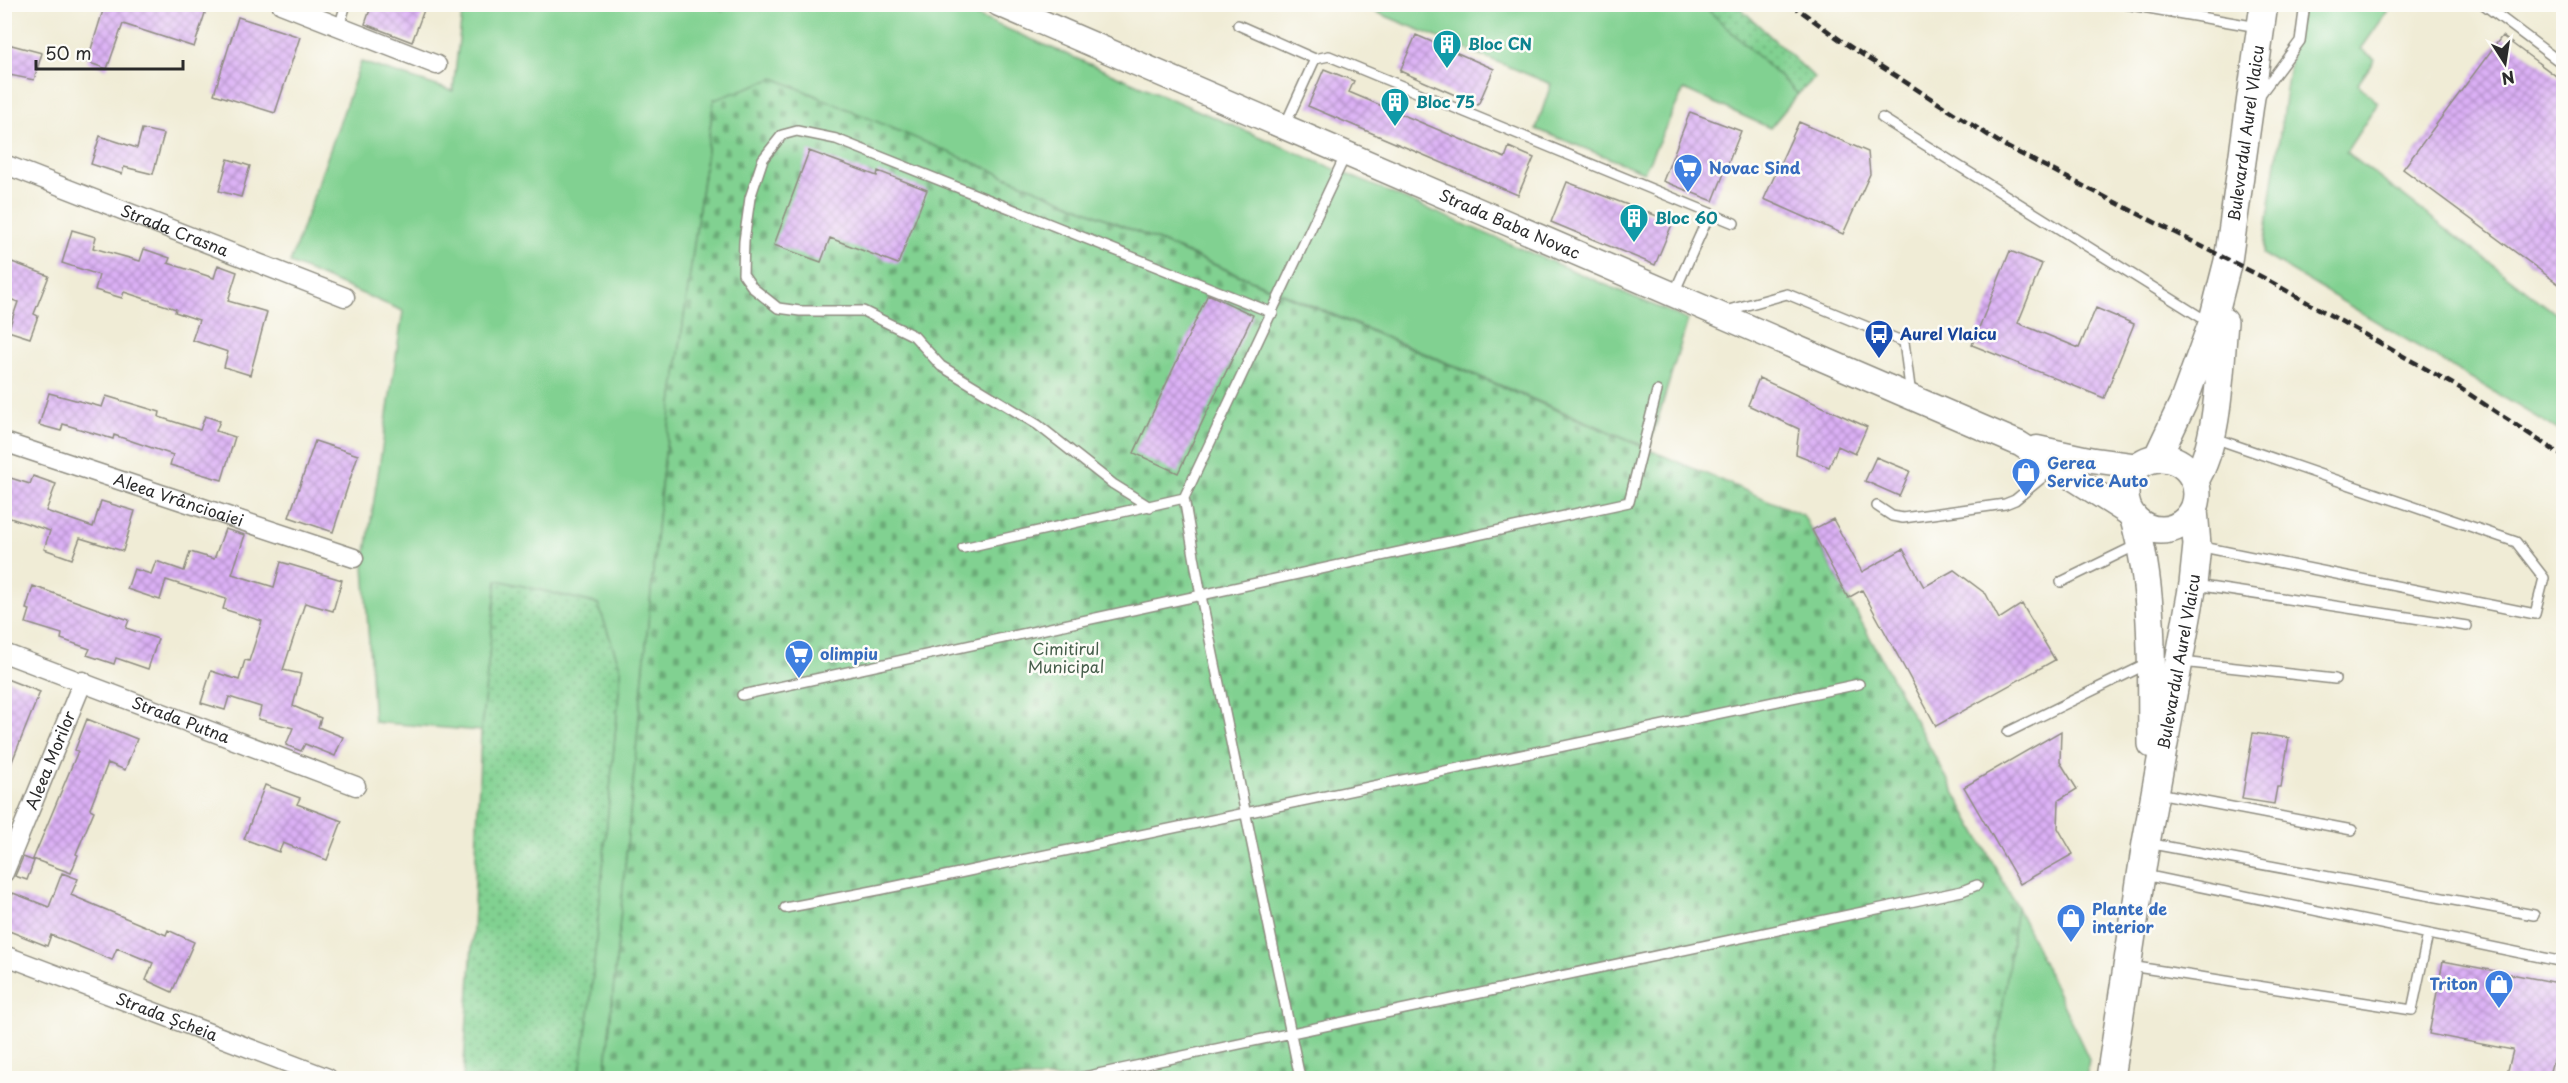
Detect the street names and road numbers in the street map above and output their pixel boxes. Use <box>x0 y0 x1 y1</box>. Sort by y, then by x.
street label: Bulevardul Aurel Vlaicu <box>2221 43 2269 223</box>
street label: Strada Baba Novac <box>1436 182 1584 264</box>
street label: Strada Crasna <box>117 198 232 261</box>
street label: Aleea Vrâncioaiei <box>111 466 247 532</box>
street label: Bulevardul Aurel Vlaicu <box>2150 573 2205 751</box>
street label: Strada Putna <box>129 689 234 749</box>
street label: Aleea Morilor <box>18 706 81 813</box>
street label: Strada Șcheia <box>113 986 222 1046</box>

